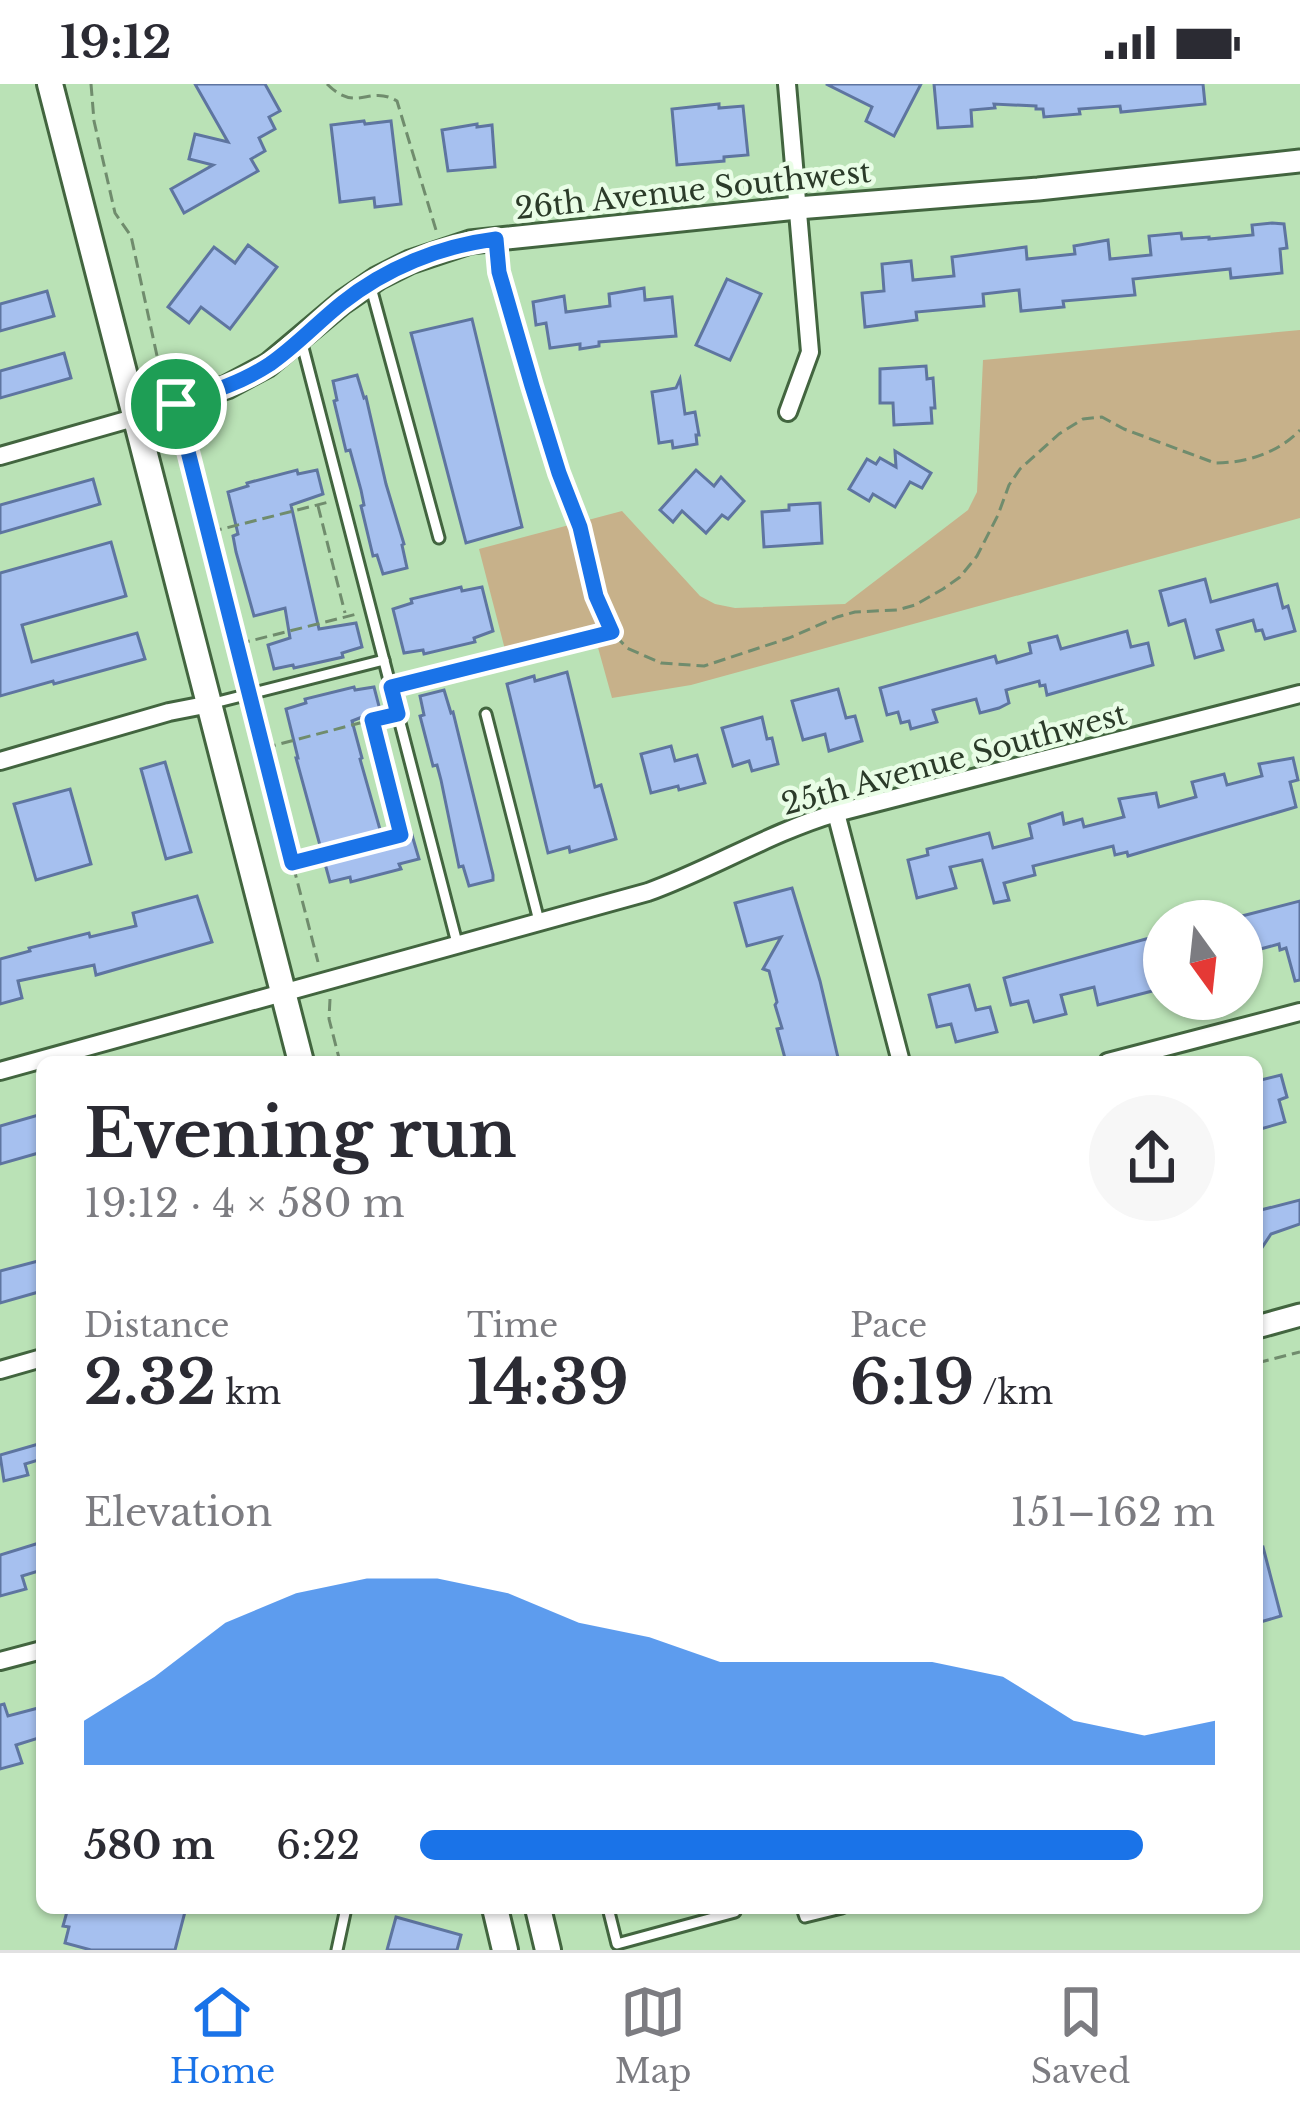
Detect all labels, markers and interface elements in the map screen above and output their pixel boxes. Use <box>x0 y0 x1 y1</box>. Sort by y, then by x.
text: 19:12 <box>60 14 172 70</box>
street label: 26th Avenue Southwest <box>513 153 873 227</box>
pin <box>125 353 227 455</box>
icon: arrive <box>143 371 209 437</box>
street label: 25th Avenue Southwest <box>778 695 1131 823</box>
north arrow <box>1143 900 1263 1020</box>
map controls <box>1143 900 1263 1020</box>
text: Evening run <box>84 1093 517 1175</box>
button: share <box>1089 1095 1215 1221</box>
text: 19:12 · 4 × 580 m <box>84 1179 405 1228</box>
text: Distance <box>84 1305 230 1346</box>
text: Time <box>467 1305 558 1346</box>
text: Pace <box>850 1305 927 1346</box>
text: 2.32 <box>84 1346 216 1420</box>
text: 14:39 <box>467 1346 629 1420</box>
text: 6:19 <box>850 1346 974 1420</box>
text: km <box>216 1372 281 1413</box>
text: /km <box>974 1372 1053 1413</box>
text: Elevation <box>84 1488 272 1537</box>
text: 151–162 m <box>1010 1488 1215 1537</box>
text: 580 m <box>84 1821 215 1870</box>
text: 6:22 <box>276 1821 360 1870</box>
tab: Home <box>170 1979 275 2092</box>
tab: Map <box>615 1979 691 2092</box>
tab: Saved <box>1031 1979 1130 2092</box>

